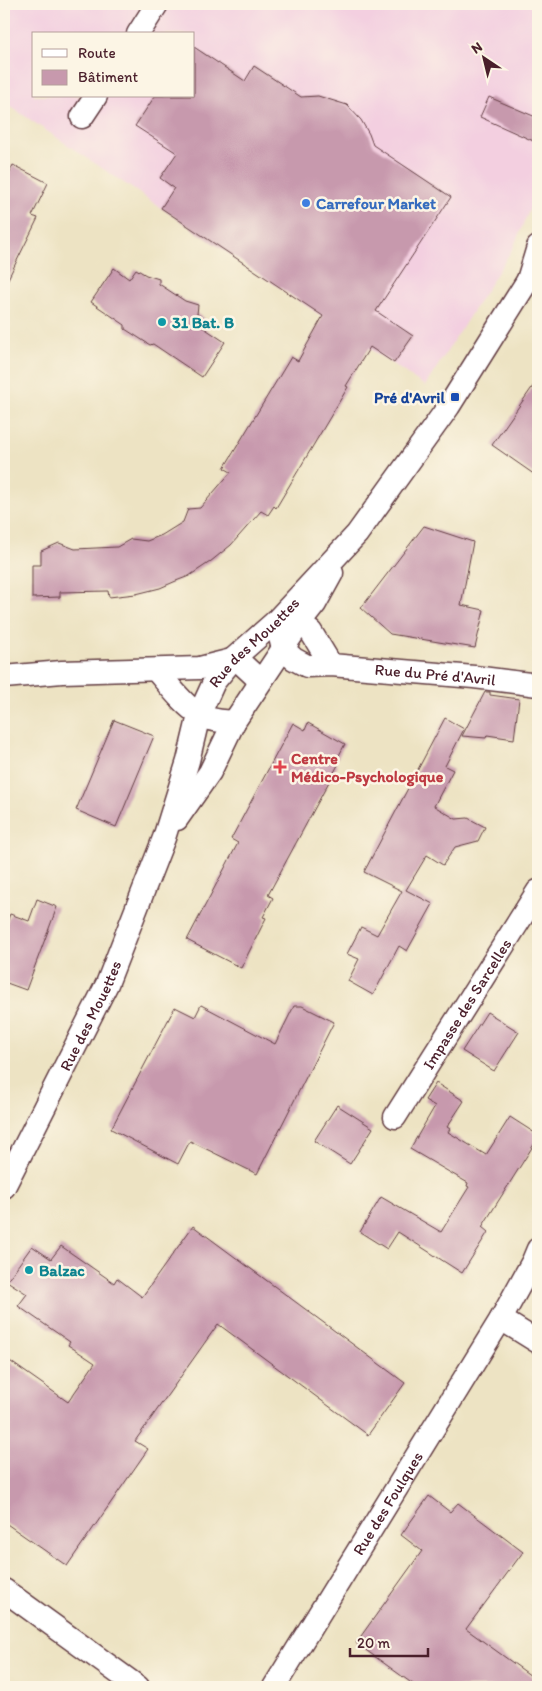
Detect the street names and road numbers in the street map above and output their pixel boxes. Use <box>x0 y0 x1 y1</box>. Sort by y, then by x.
street label: Rue des Mouettes <box>205 593 303 691</box>
street label: Rue du Pré d'Avril <box>374 660 497 690</box>
street label: Impasse des Sarcelles <box>419 935 515 1073</box>
street label: Rue des Mouettes <box>56 958 125 1074</box>
street label: Rue des Foulques <box>349 1448 427 1559</box>

